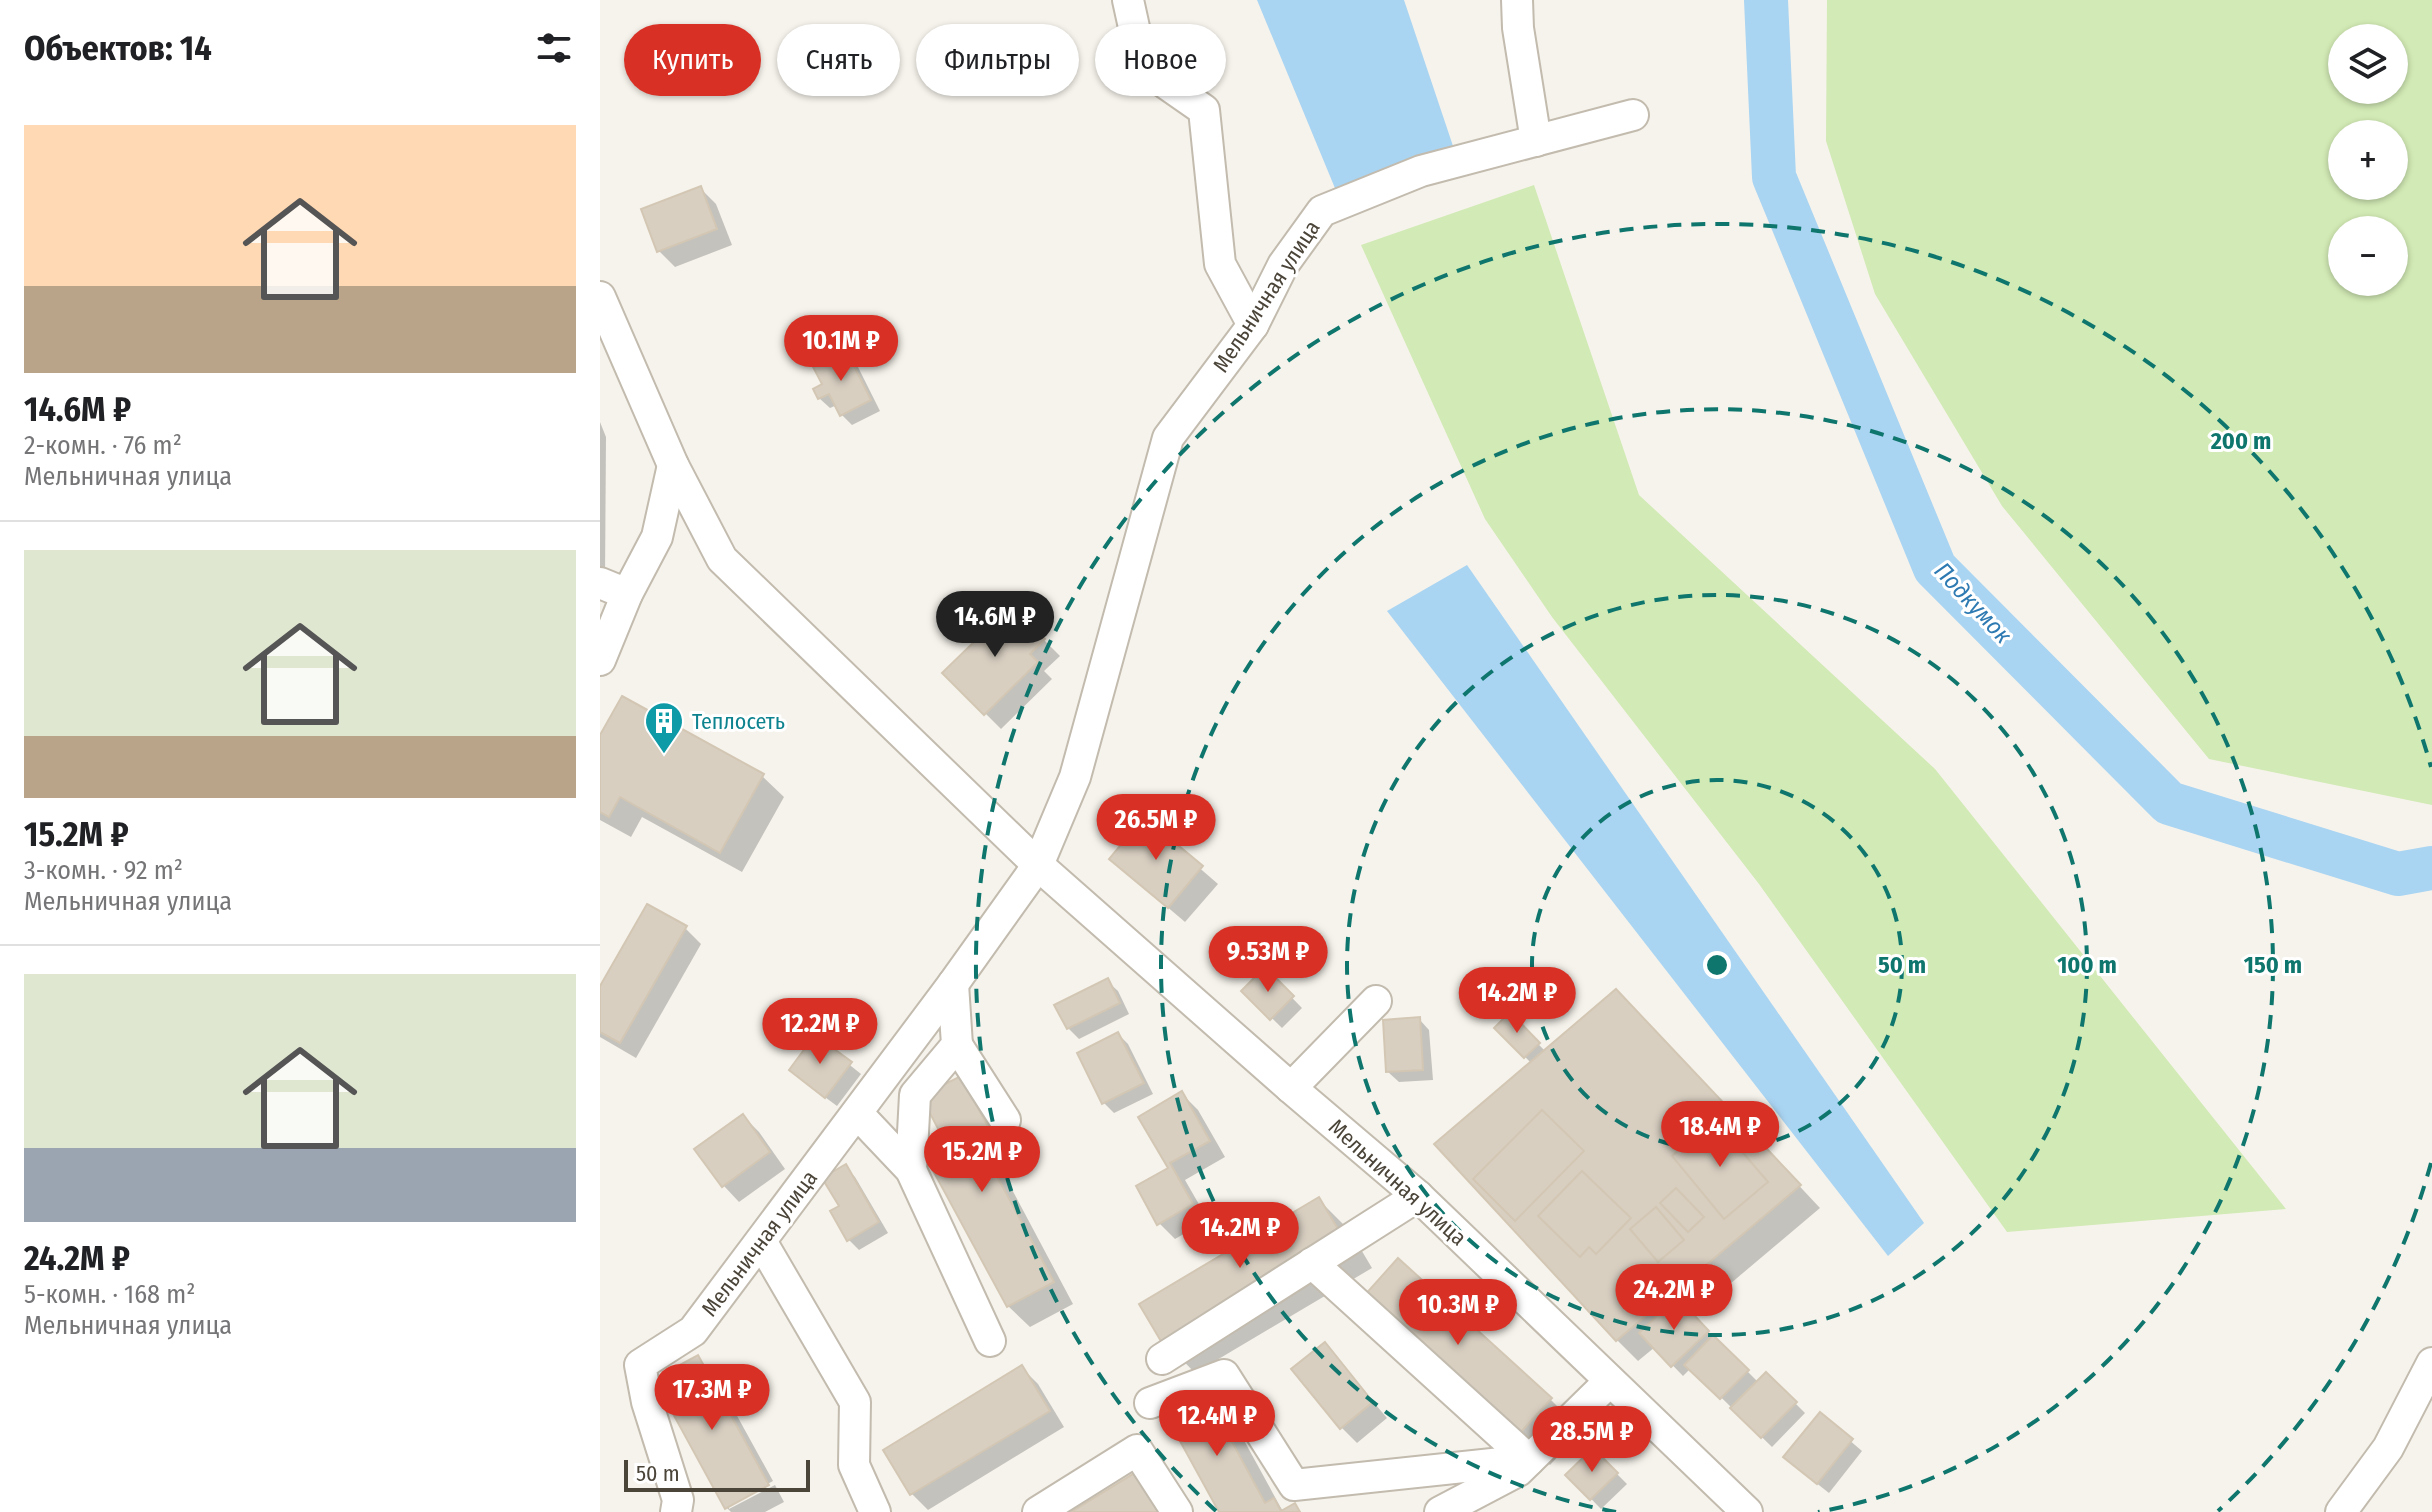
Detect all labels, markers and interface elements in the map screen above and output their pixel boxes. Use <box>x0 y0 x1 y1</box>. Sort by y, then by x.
chip: Купить <box>624 24 761 96</box>
chip: Снять <box>777 24 900 96</box>
chip: Фильтры <box>916 24 1079 96</box>
chip: Новое <box>1095 24 1226 96</box>
map controls <box>2328 24 2408 296</box>
button: layers <box>2328 24 2408 104</box>
icon: filters <box>532 26 576 70</box>
text: Объектов: 14 <box>24 28 212 69</box>
button: + <box>2328 120 2408 200</box>
icon: home <box>228 177 372 321</box>
street label: Мельничная улица <box>1207 215 1326 377</box>
button: − <box>2328 216 2408 296</box>
pin: 10.1M ₽ <box>767 315 915 383</box>
text: 10.1M ₽ <box>802 325 880 356</box>
text: 14.6M ₽ <box>24 389 131 430</box>
text: 200 m <box>2210 427 2271 455</box>
text: 2-комн. · 76 m² <box>24 430 182 461</box>
text: Мельничная улица <box>24 461 232 492</box>
water label: Подкумок <box>1929 557 2018 649</box>
pin: 14.6M ₽ <box>921 591 1069 659</box>
text: 14.6M ₽ <box>954 601 1036 632</box>
icon: home <box>228 602 372 746</box>
building icon: Теплосеть <box>643 700 685 755</box>
place label: Теплосеть <box>692 708 785 735</box>
pin: 26.5M ₽ <box>1082 794 1230 862</box>
text: 26.5M ₽ <box>1115 804 1197 835</box>
text: 15.2M ₽ <box>24 814 129 855</box>
text: 3-комн. · 92 m² <box>24 855 183 886</box>
text: Мельничная улица <box>24 886 232 917</box>
pin: 9.53M ₽ <box>1194 926 1342 994</box>
text: 9.53M ₽ <box>1227 936 1309 967</box>
centre of rings <box>1703 951 1731 979</box>
text: 50 m <box>1878 951 1926 979</box>
text: 100 m <box>2057 951 2117 979</box>
text: 150 m <box>2244 951 2302 979</box>
pin: 14.2M ₽ <box>1443 967 1591 1035</box>
text: 14.2M ₽ <box>1477 977 1557 1008</box>
pin: 12.2M ₽ <box>746 998 894 1066</box>
text: 12.2M ₽ <box>780 1008 860 1039</box>
icon: home <box>228 1026 372 1170</box>
pin: 18.4M ₽ <box>1646 1101 1794 1169</box>
text: 18.4M ₽ <box>1679 1111 1761 1142</box>
street label: Мельничная улица <box>1323 1113 1472 1251</box>
pin: 15.2M ₽ <box>908 1126 1056 1194</box>
text: 15.2M ₽ <box>942 1136 1022 1167</box>
street label: Мельничная улица <box>696 1165 823 1322</box>
pin: 14.2M ₽ <box>1166 1202 1314 1270</box>
text: 14.2M ₽ <box>1200 1212 1280 1243</box>
text: 24.2M ₽ <box>24 1238 130 1279</box>
pin: 24.2M ₽ <box>1600 1264 1748 1332</box>
text: 24.2M ₽ <box>1633 1274 1715 1305</box>
text: 5-комн. · 168 m² <box>24 1279 196 1310</box>
pin: 10.3M ₽ <box>1384 1279 1532 1347</box>
text: 10.3M ₽ <box>1417 1289 1499 1320</box>
text: Мельничная улица <box>24 1310 232 1341</box>
pin: 17.3M ₽ <box>638 1364 786 1432</box>
text: 17.3M ₽ <box>673 1374 751 1405</box>
pin: 12.4M ₽ <box>1143 1390 1291 1458</box>
text: 12.4M ₽ <box>1177 1400 1257 1431</box>
pin: 28.5M ₽ <box>1518 1406 1666 1474</box>
text: 28.5M ₽ <box>1551 1416 1633 1447</box>
scale bar <box>624 1456 810 1492</box>
text: 50 m <box>636 1460 680 1487</box>

